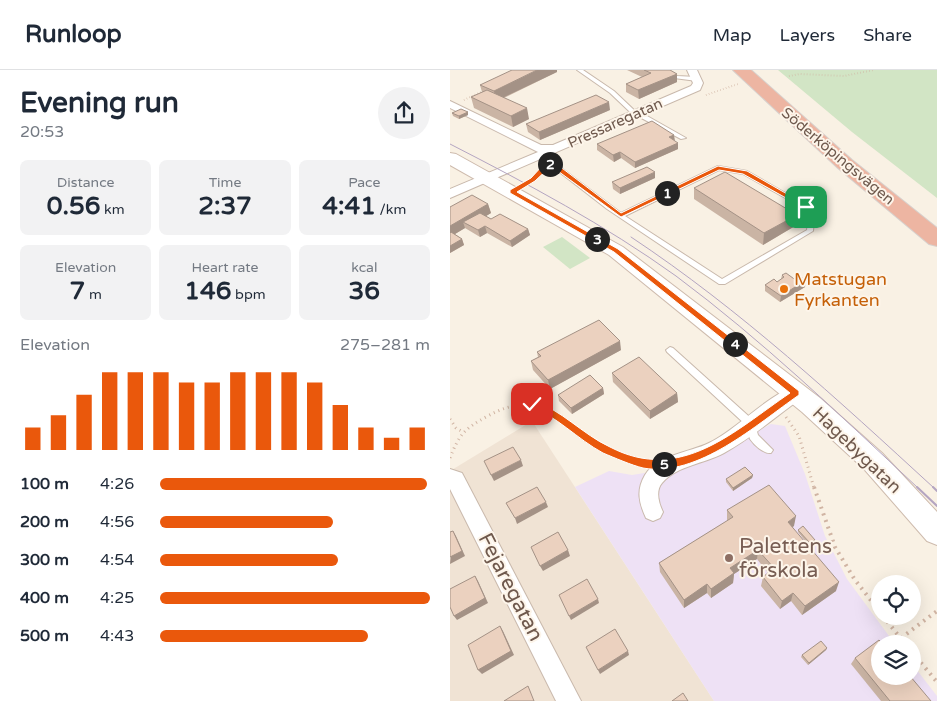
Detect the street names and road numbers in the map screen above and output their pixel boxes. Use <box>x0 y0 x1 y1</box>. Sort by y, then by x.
street label: Pressaregatan <box>565 94 665 152</box>
street label: Söderköpingsvägen <box>778 104 898 208</box>
street label: Hagebygatan <box>808 402 906 498</box>
street label: Fejaregatan <box>473 529 548 645</box>

